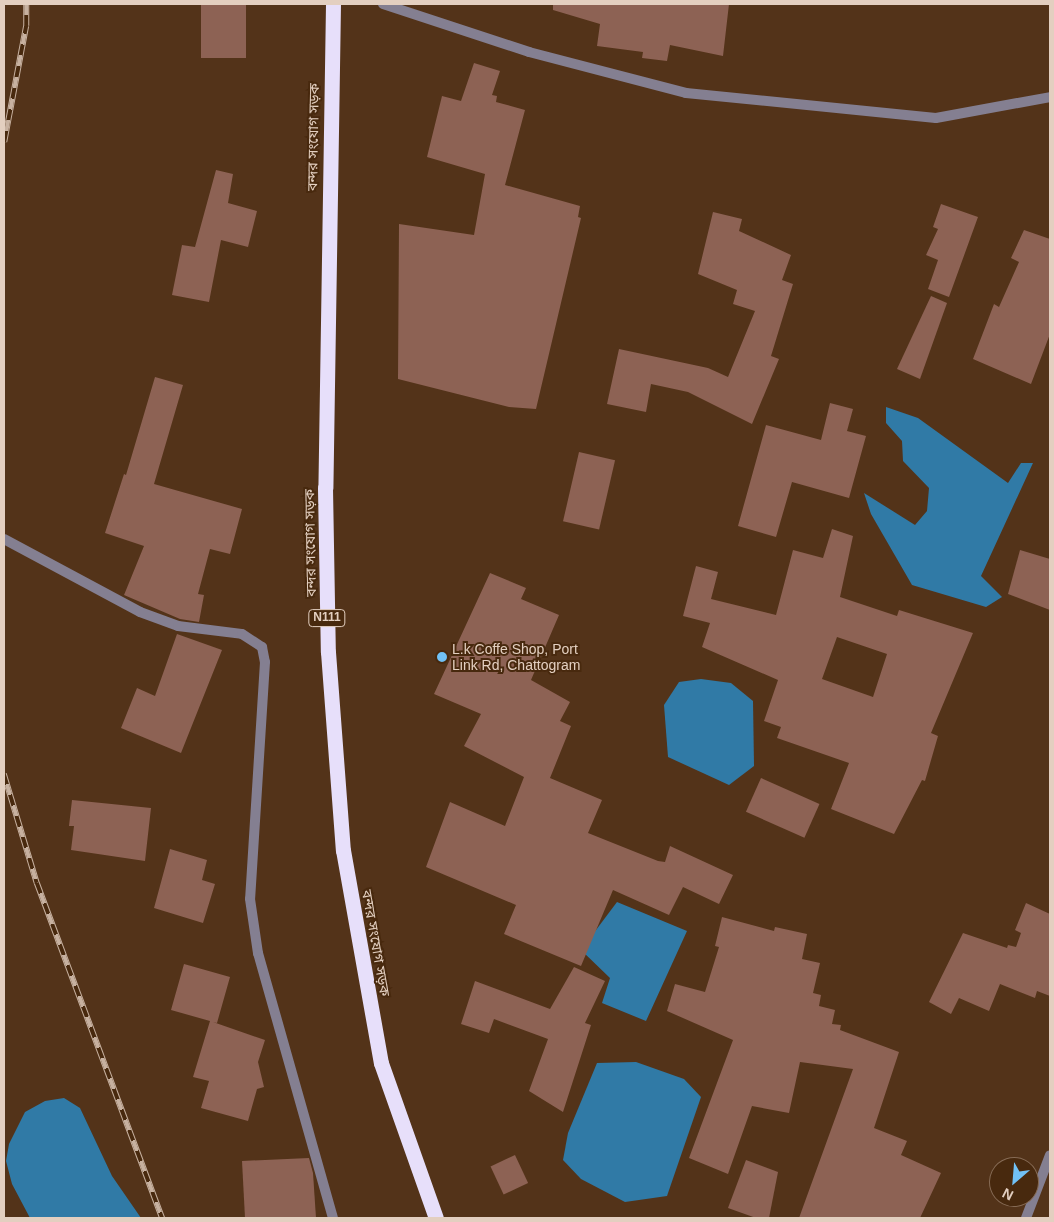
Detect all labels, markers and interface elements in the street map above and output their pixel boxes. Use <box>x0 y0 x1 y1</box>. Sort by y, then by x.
street label: বন্দর সংযোগ সড়ক <box>304 83 322 191</box>
street label: বন্দর সংযোগ সড়ক <box>301 489 319 597</box>
road number: N111 <box>308 608 346 628</box>
place label: L.k Coffe Shop, Port Link Rd, Chattogram <box>452 641 580 674</box>
marker: L.k Coffe Shop, Port Link Rd, Chattogram <box>436 651 448 663</box>
street label: বন্দর সংযোগ সড়ক <box>358 888 394 998</box>
north arrow <box>989 1157 1039 1207</box>
text: N <box>1000 1185 1016 1204</box>

